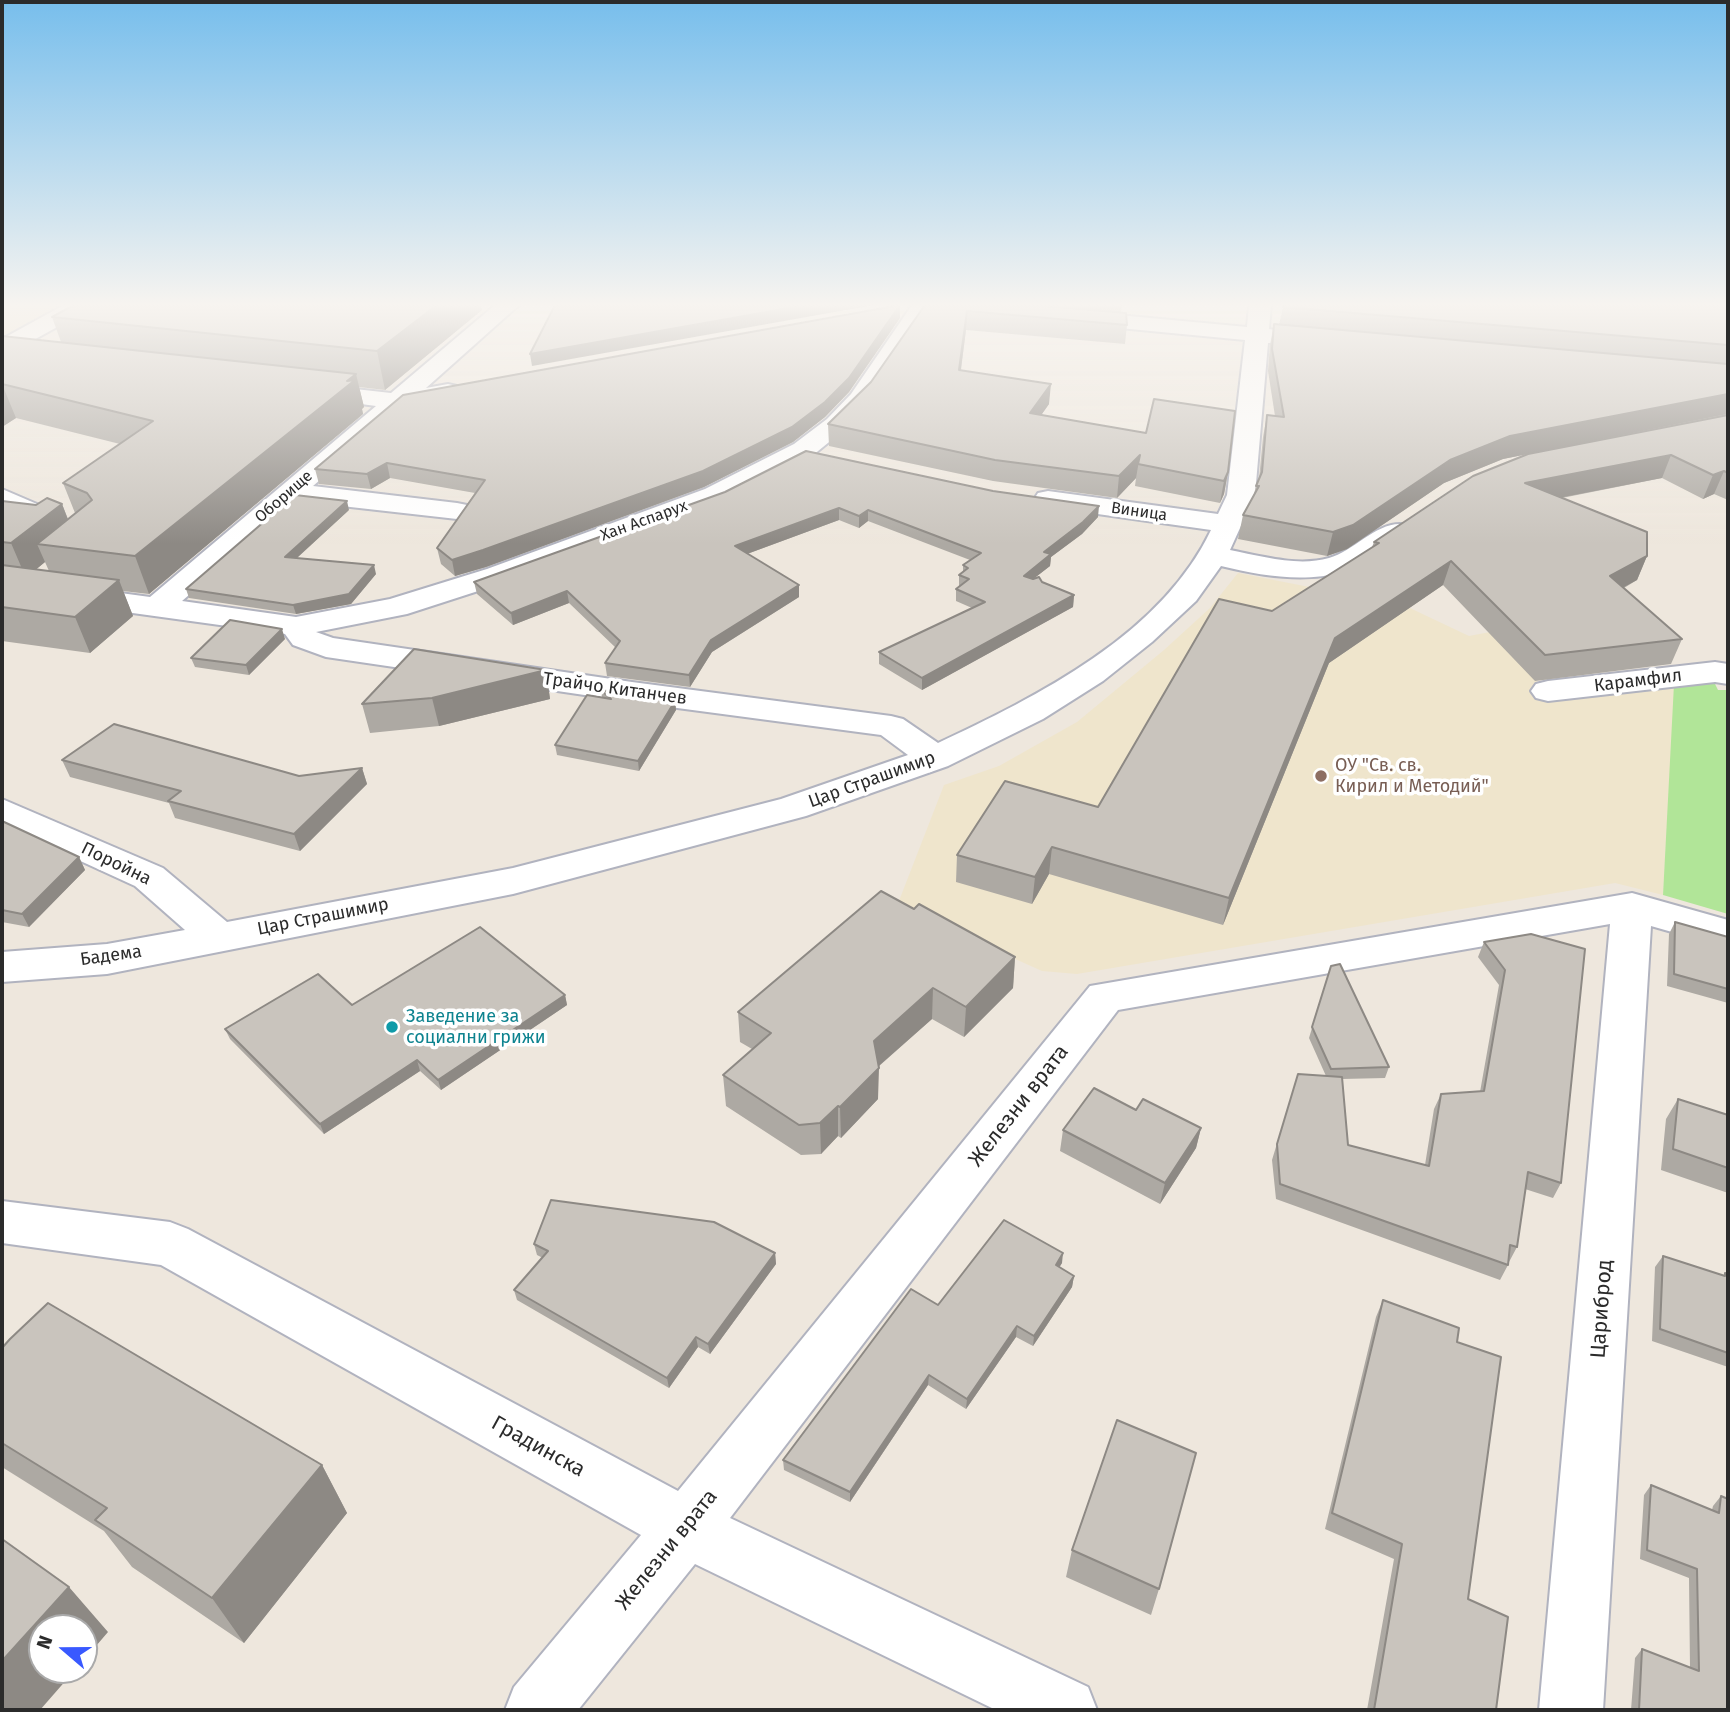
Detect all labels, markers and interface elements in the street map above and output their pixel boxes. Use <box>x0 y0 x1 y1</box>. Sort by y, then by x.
street label: Оборище <box>251 467 317 527</box>
street label: Хан Аспарух <box>598 496 690 546</box>
street label: Виница <box>1110 499 1168 525</box>
street label: Карамфил <box>1593 665 1683 697</box>
street label: Трайчо Китанчев <box>542 668 688 710</box>
street label: Цар Страшимир <box>806 747 938 813</box>
place label: ОУ "Св. св. Кирил и Методий" <box>1335 755 1489 798</box>
marker: ОУ "Св. св. Кирил и Методий" <box>1313 768 1329 784</box>
street label: Поройна <box>78 838 154 890</box>
street label: Цар Страшимир <box>255 894 391 940</box>
street label: Бадема <box>79 941 143 971</box>
place label: Заведение за социални грижи <box>406 1006 545 1048</box>
marker: Заведение за социални грижи <box>384 1019 400 1035</box>
street label: Железни врата <box>964 1040 1074 1172</box>
street label: Цариброд <box>1586 1259 1618 1359</box>
street label: Градинска <box>487 1411 589 1483</box>
street label: Железни врата <box>611 1485 723 1615</box>
north arrow <box>28 1614 98 1684</box>
text: N <box>32 1632 58 1652</box>

